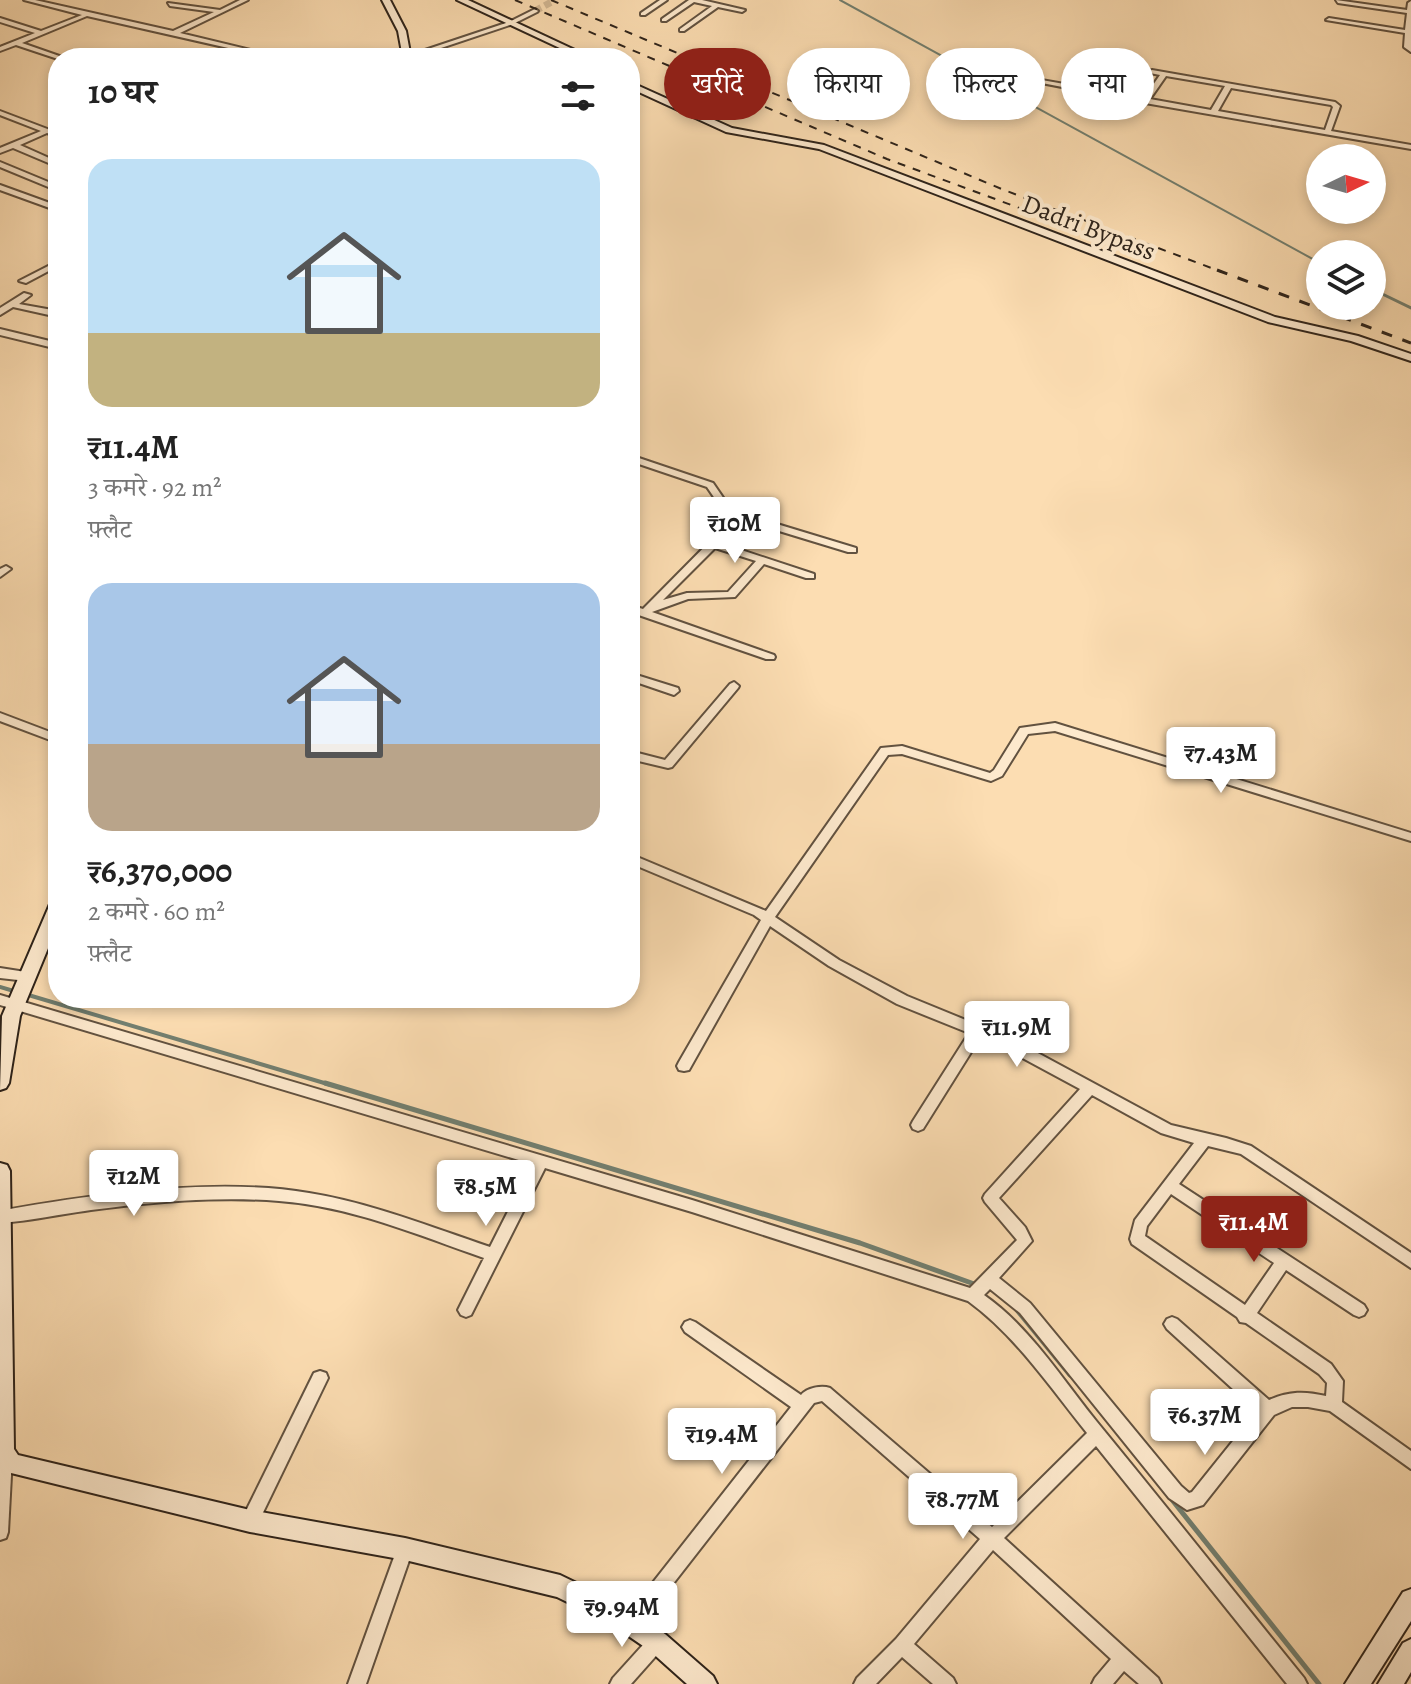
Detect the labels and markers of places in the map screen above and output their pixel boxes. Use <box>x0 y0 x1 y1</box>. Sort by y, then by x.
pin: ₹10M <box>688 497 782 565</box>
pin: ₹7.43M <box>1156 727 1286 795</box>
pin: ₹11.9M <box>952 1001 1082 1069</box>
pin: ₹12M <box>87 1150 181 1218</box>
pin: ₹8.5M <box>430 1160 542 1228</box>
pin: ₹11.4M <box>1189 1196 1319 1264</box>
pin: ₹6.37M <box>1140 1389 1270 1457</box>
pin: ₹19.4M <box>657 1408 787 1476</box>
pin: ₹8.77M <box>898 1473 1028 1541</box>
pin: ₹9.94M <box>557 1581 687 1649</box>

